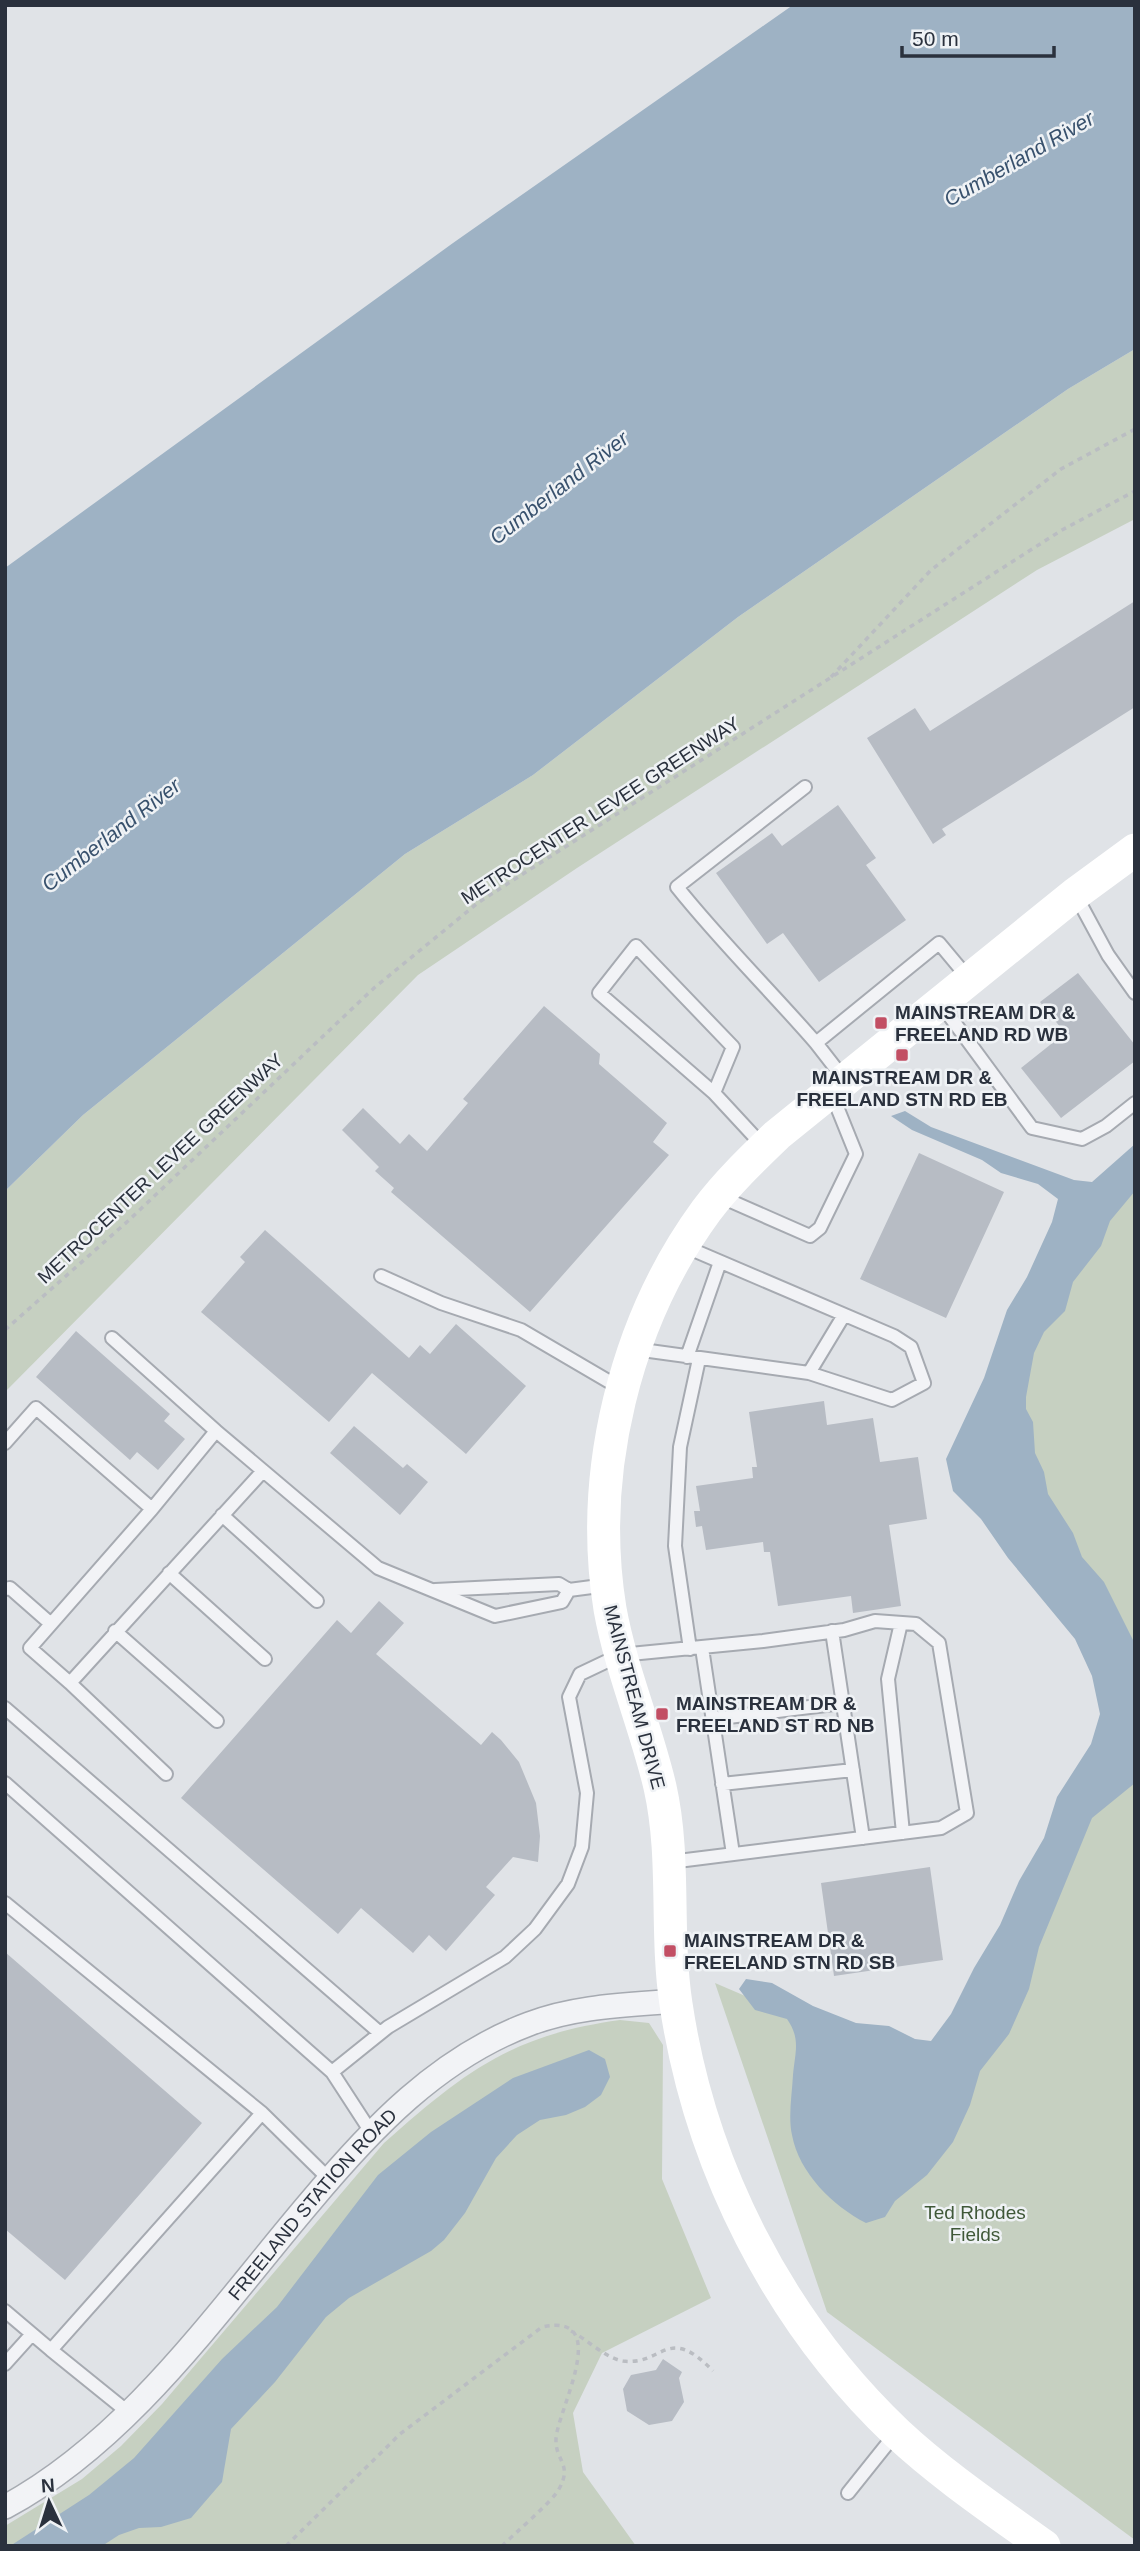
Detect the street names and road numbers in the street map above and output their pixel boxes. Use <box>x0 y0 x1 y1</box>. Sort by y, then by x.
street label: METROCENTER LEVEE GREENWAY <box>457 712 743 908</box>
street label: METROCENTER LEVEE GREENWAY <box>34 1049 287 1288</box>
street label: MAINSTREAM DRIVE <box>600 1603 669 1792</box>
street label: FREELAND STATION ROAD <box>224 2104 401 2304</box>

